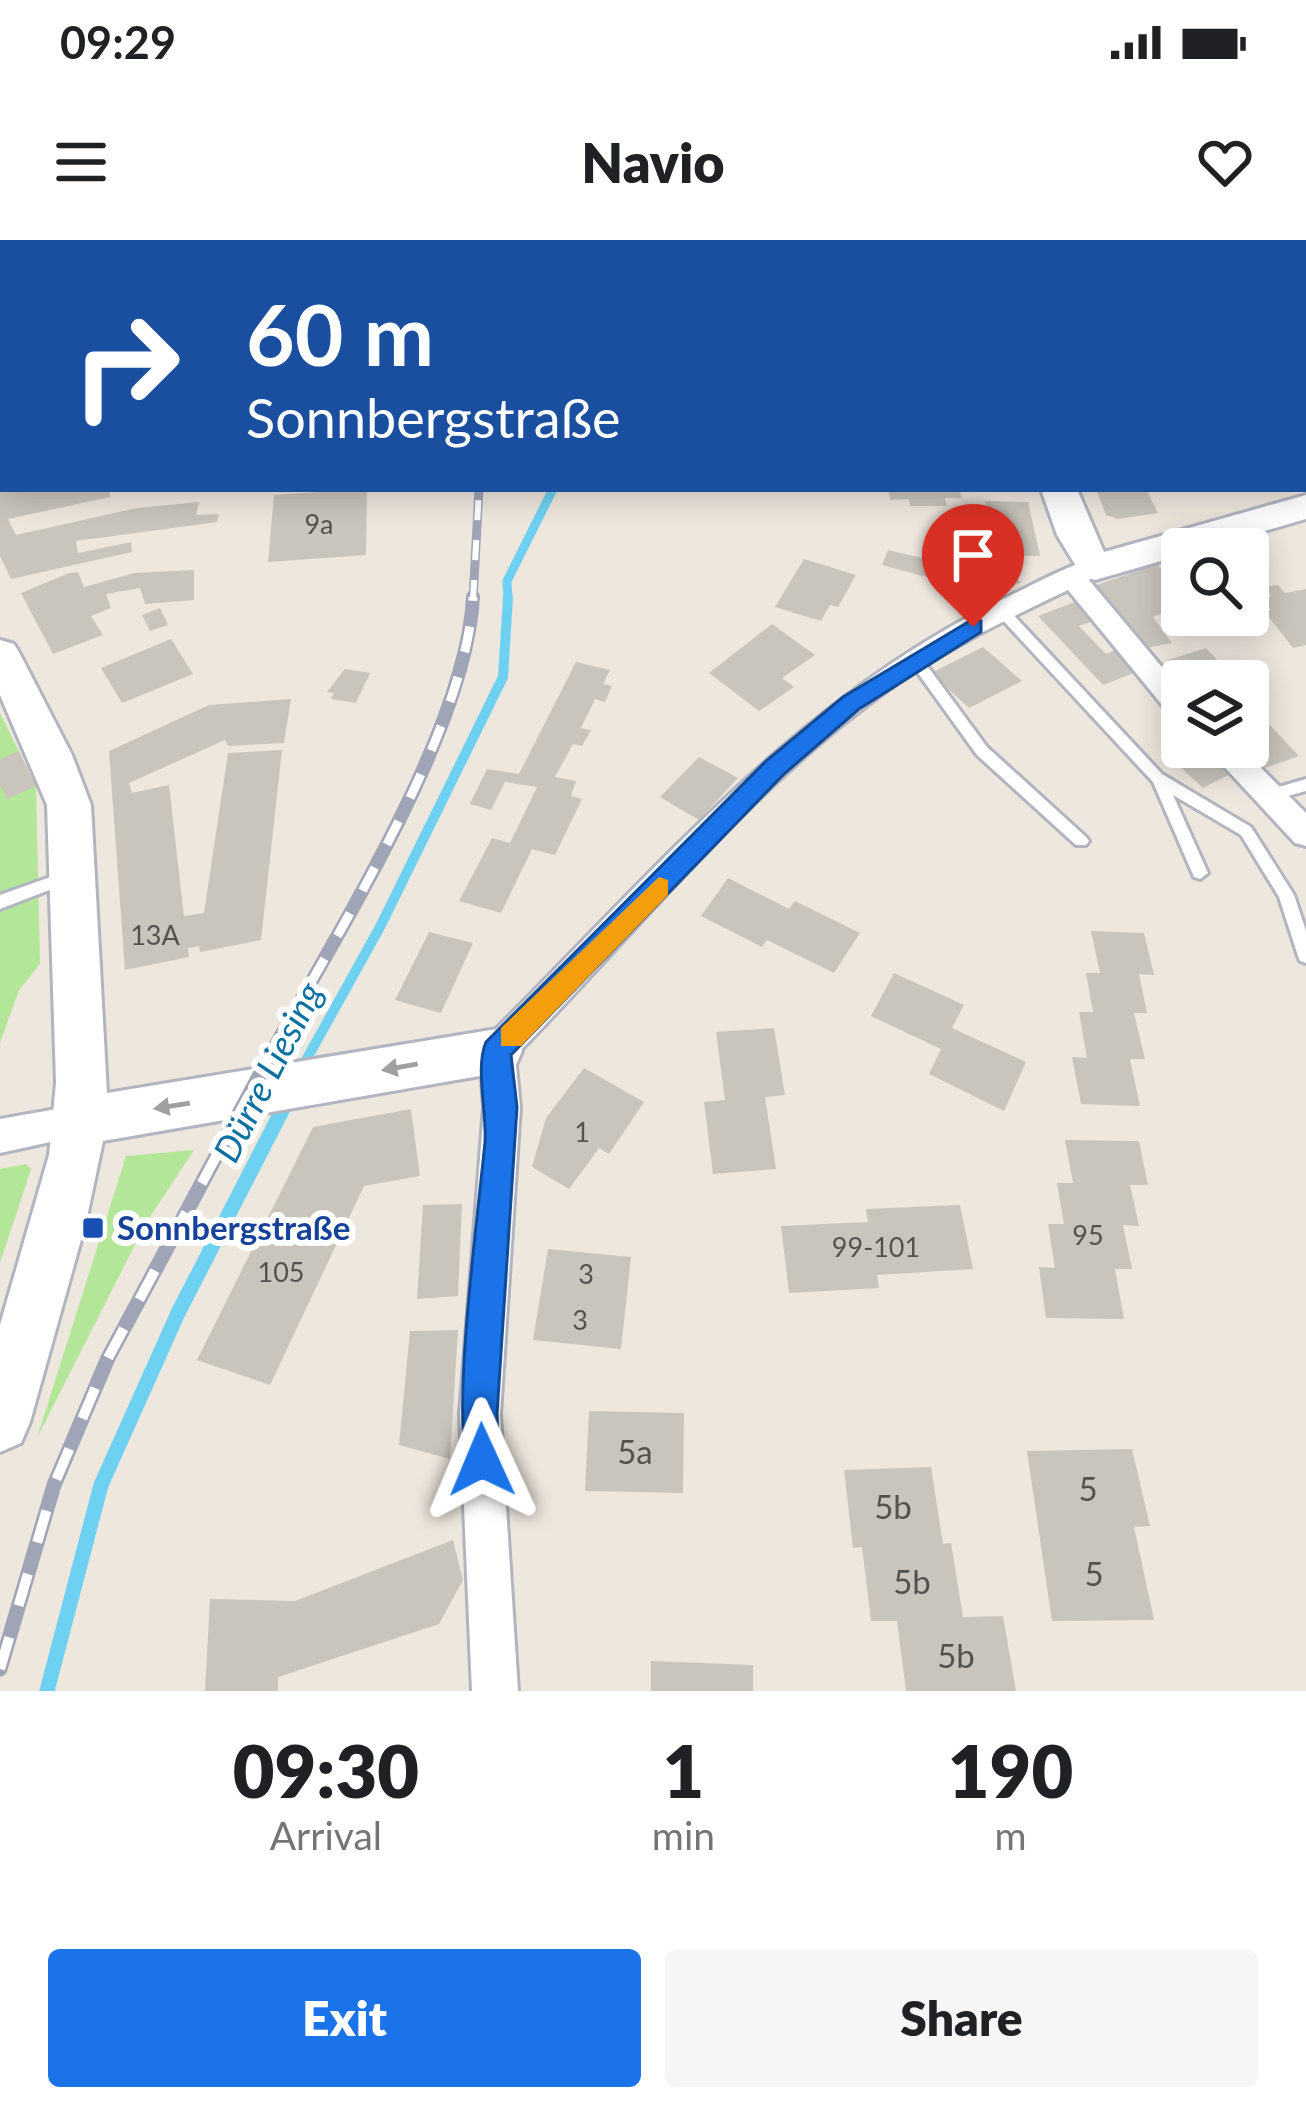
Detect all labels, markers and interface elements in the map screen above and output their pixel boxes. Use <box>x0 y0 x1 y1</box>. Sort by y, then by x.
text: 09:29 <box>60 15 176 69</box>
icon: menu <box>48 129 114 195</box>
icon: heart <box>1192 129 1258 195</box>
text: Navio <box>581 130 725 195</box>
text: 60 m <box>246 283 434 384</box>
icon: right <box>48 288 204 444</box>
text: Sonnbergstraße <box>246 385 621 450</box>
pin <box>922 504 1024 627</box>
house number: 9a <box>304 507 334 540</box>
icon: arrive <box>940 522 1006 588</box>
map controls <box>1161 528 1269 768</box>
button: search <box>1161 528 1269 636</box>
button: layers <box>1161 660 1269 768</box>
house number: 13A <box>130 918 181 951</box>
water label: Dürre Liesing <box>203 974 331 1169</box>
one-way arrow <box>381 1058 418 1077</box>
one-way arrow <box>152 1097 190 1115</box>
house number: 1 <box>574 1115 590 1148</box>
place label: Sonnbergstraße <box>117 1207 350 1247</box>
marker: Sonnbergstraße <box>80 1215 106 1241</box>
house number: 95 <box>1072 1218 1104 1251</box>
house number: 99-101 <box>832 1230 920 1263</box>
house number: 105 <box>258 1255 304 1288</box>
house number: 3 <box>578 1257 594 1290</box>
house number: 3 <box>572 1303 588 1336</box>
position arrow <box>419 1397 545 1523</box>
house number: 5a <box>617 1431 653 1471</box>
house number: 5 <box>1078 1468 1098 1508</box>
house number: 5b <box>874 1486 912 1526</box>
house number: 5 <box>1084 1553 1104 1593</box>
house number: 5b <box>893 1561 931 1601</box>
house number: 5b <box>937 1635 975 1675</box>
text: 09:30 <box>233 1727 419 1813</box>
text: 1 <box>663 1727 704 1813</box>
text: 190 <box>948 1727 1073 1813</box>
text: Arrival <box>270 1812 382 1858</box>
text: min <box>652 1812 715 1858</box>
text: m <box>994 1812 1027 1858</box>
button: Exit <box>48 1949 641 2087</box>
button: Share <box>665 1949 1258 2087</box>

